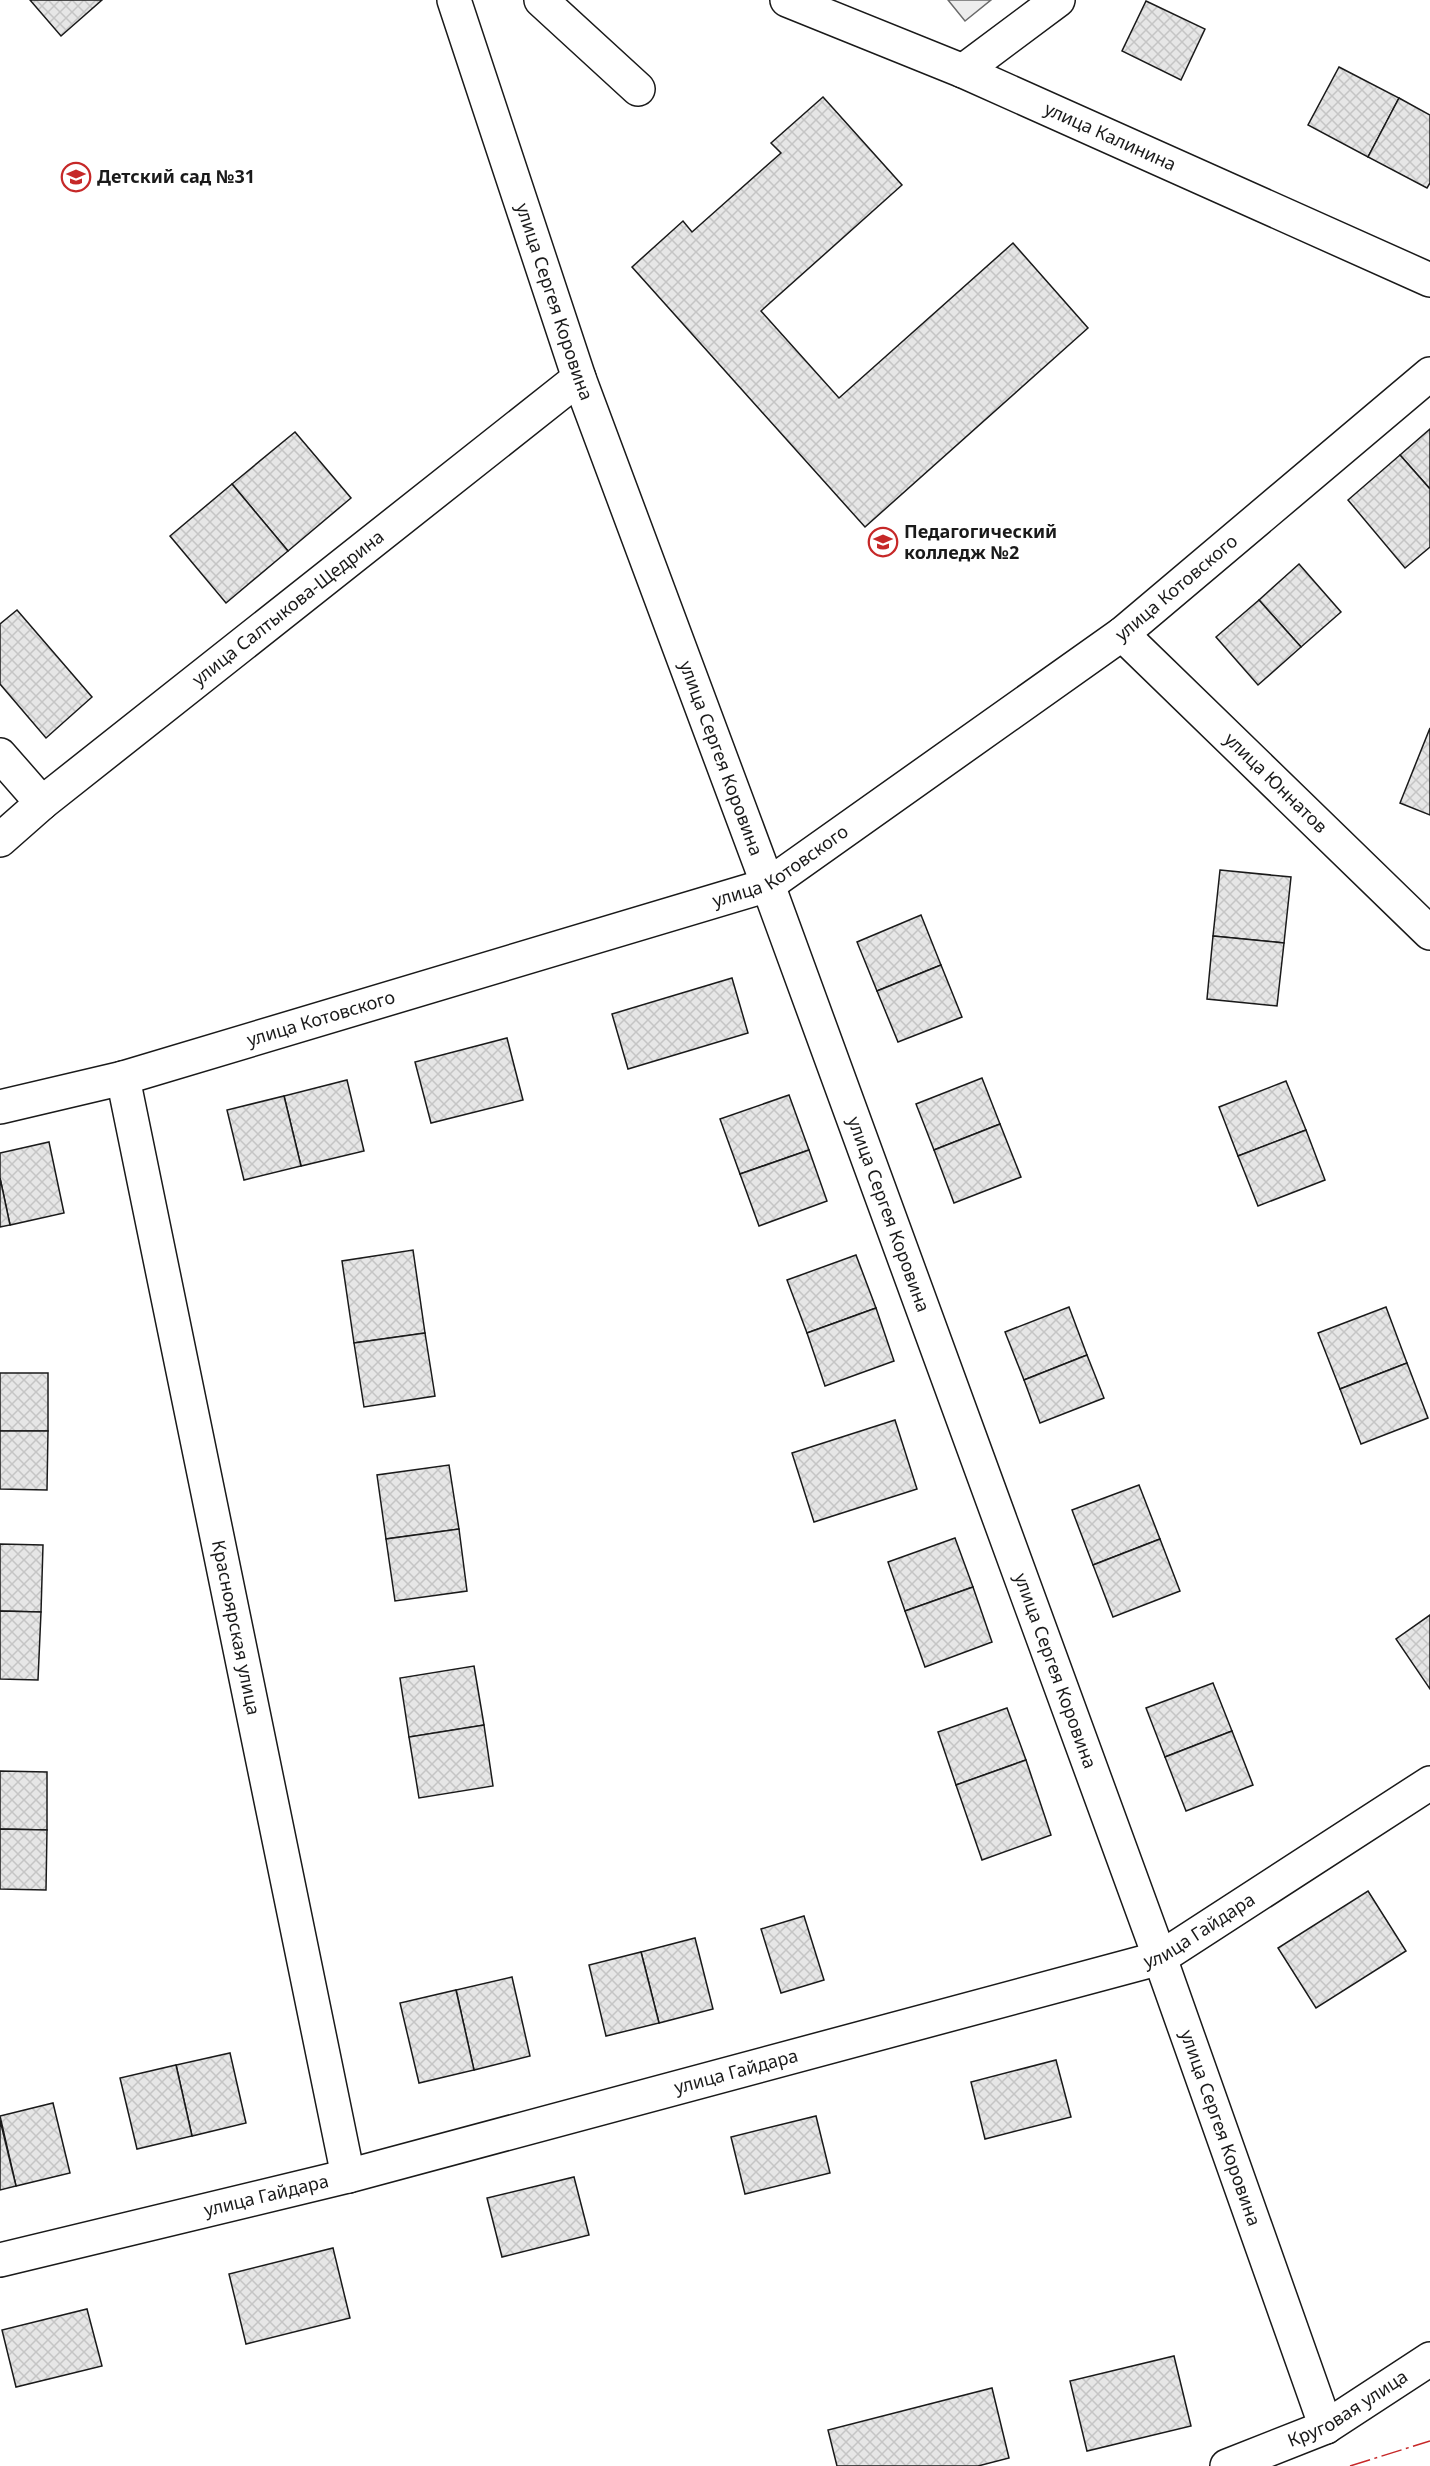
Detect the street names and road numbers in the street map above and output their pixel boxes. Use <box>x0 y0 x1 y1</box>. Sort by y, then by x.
street label: улица Калинина <box>1041 96 1180 176</box>
street label: улица Сергея Коровина <box>511 200 599 403</box>
street label: улица Салтыкова-Щедрина <box>187 524 388 691</box>
street label: улица Котовского <box>1110 529 1242 646</box>
street label: улица Сергея Коровина <box>674 657 769 859</box>
street label: улица Юннатов <box>1220 727 1333 838</box>
street label: улица Котовского <box>709 819 853 912</box>
street label: улица Котовского <box>244 984 398 1051</box>
street label: улица Сергея Коровина <box>843 1113 936 1315</box>
street label: Красноярская улица <box>207 1538 266 1717</box>
street label: улица Сергея Коровина <box>1009 1570 1103 1772</box>
street label: улица Гайдара <box>1141 1887 1259 1973</box>
street label: улица Сергея Коровина <box>1175 2026 1267 2229</box>
street label: улица Гайдара <box>671 2043 801 2099</box>
street label: улица Гайдара <box>201 2168 331 2221</box>
street label: Круговая улица <box>1284 2364 1412 2452</box>

